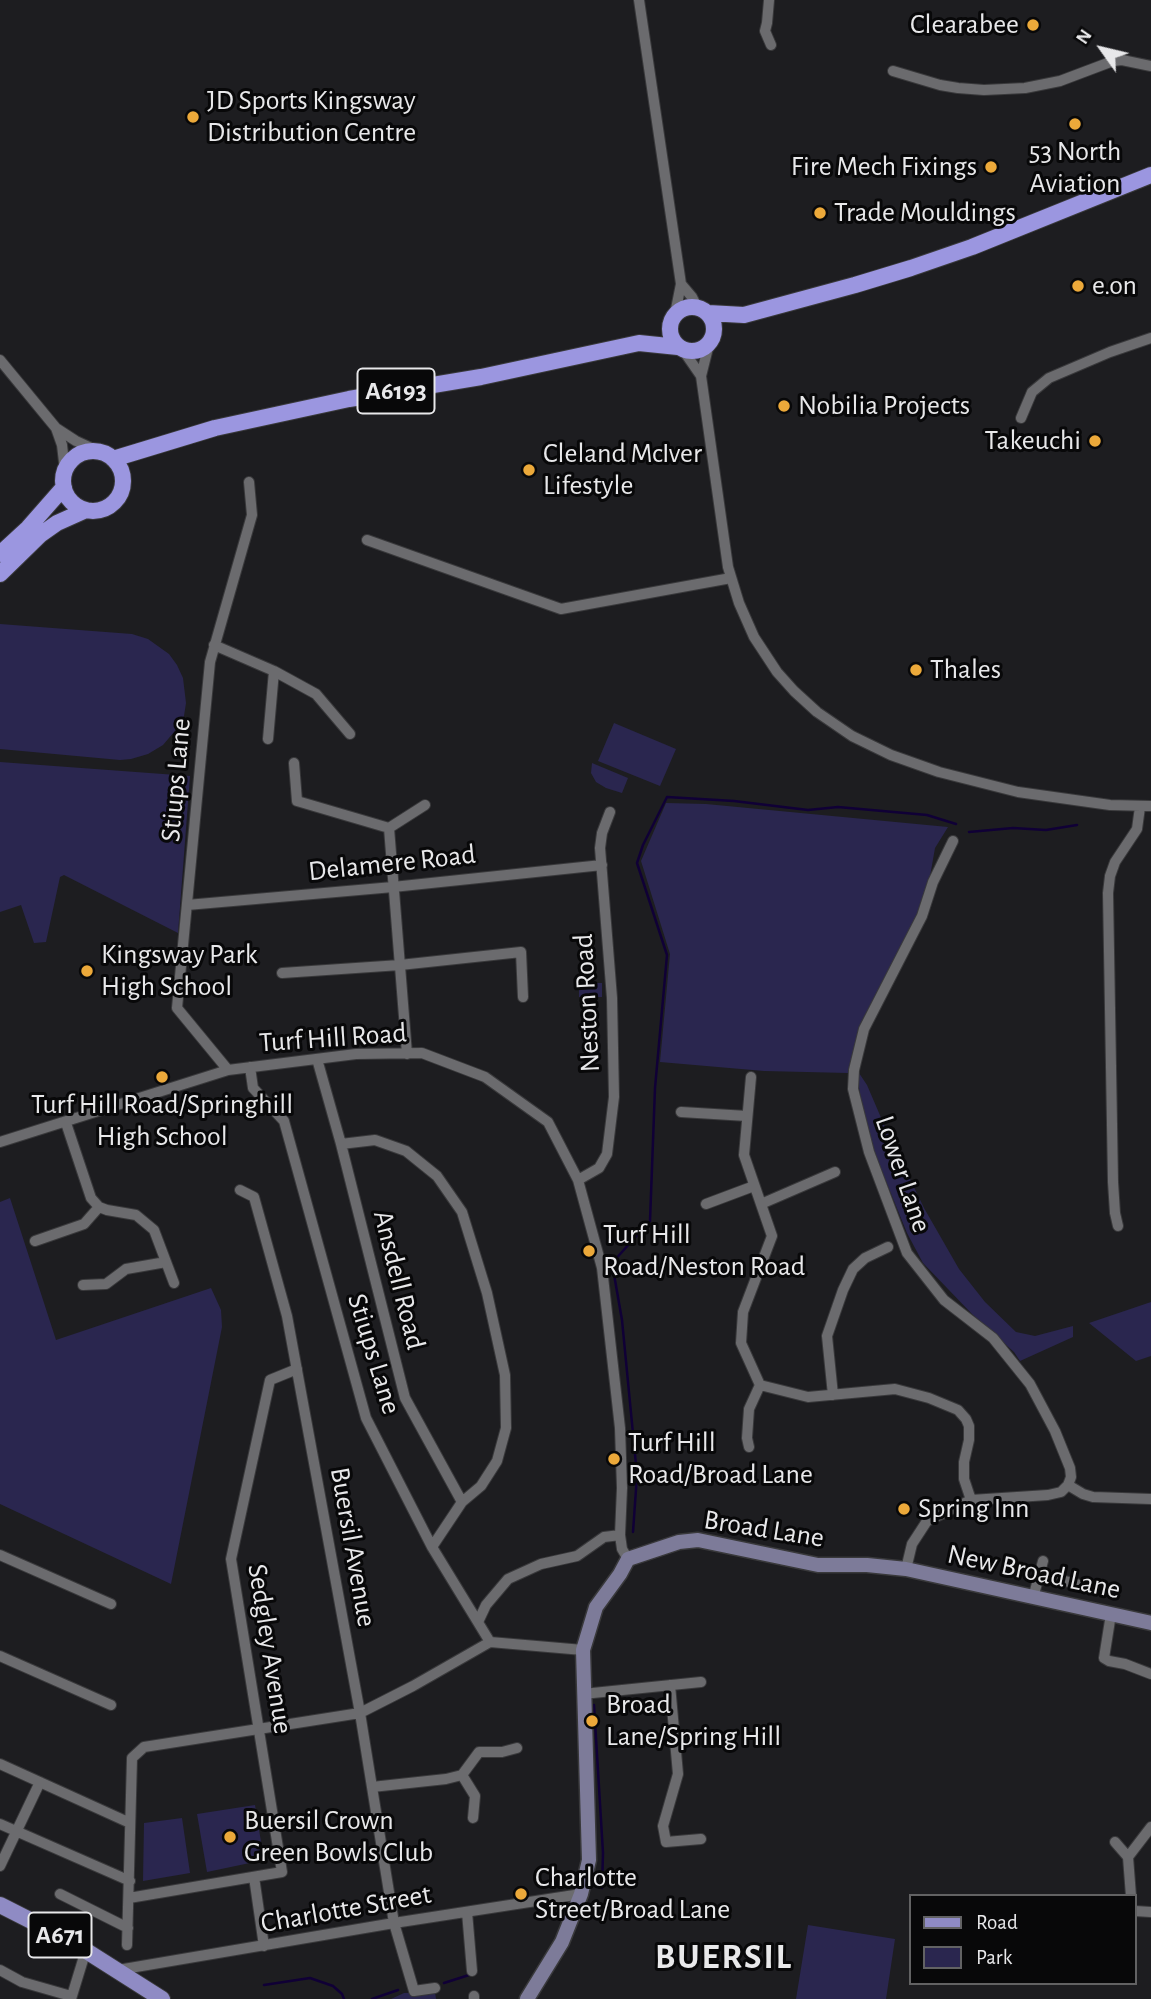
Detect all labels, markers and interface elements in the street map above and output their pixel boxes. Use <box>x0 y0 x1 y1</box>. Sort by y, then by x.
place label: Clearabee <box>910 8 1019 42</box>
north arrow <box>1067 14 1137 84</box>
marker: Clearabee <box>1025 17 1041 33</box>
text: N <box>1073 26 1096 48</box>
place label: JD Sports Kingsway Distribution Centre <box>207 84 416 150</box>
marker: JD Sports Kingsway Distribution Centre <box>185 109 201 125</box>
marker: 53 North Aviation <box>1067 116 1083 132</box>
place label: 53 North Aviation <box>1029 135 1121 201</box>
place label: Fire Mech Fixings <box>791 150 977 184</box>
marker: Fire Mech Fixings <box>983 159 999 175</box>
place label: Trade Mouldings <box>834 196 1016 230</box>
marker: Trade Mouldings <box>812 205 828 221</box>
place label: e.on <box>1092 269 1137 303</box>
marker: e.on <box>1070 278 1086 294</box>
road number: A6193 <box>358 368 434 414</box>
place label: Nobilia Projects <box>798 389 970 423</box>
marker: Nobilia Projects <box>776 398 792 414</box>
place label: Takeuchi <box>985 424 1081 458</box>
marker: Takeuchi <box>1087 433 1103 449</box>
place label: Cleland McIver Lifestyle <box>543 437 702 503</box>
marker: Cleland McIver Lifestyle <box>521 462 537 478</box>
place label: Thales <box>930 653 1001 687</box>
marker: Thales <box>908 662 924 678</box>
street label: Stiups Lane <box>154 717 198 843</box>
street label: Delamere Road <box>307 838 477 888</box>
street label: Neston Road <box>567 933 607 1073</box>
place label: Kingsway Park High School <box>101 938 257 1004</box>
marker: Kingsway Park High School <box>79 963 95 979</box>
street label: Turf Hill Road <box>258 1016 408 1060</box>
marker: Turf Hill Road/Springhill High School <box>154 1069 170 1085</box>
place label: Turf Hill Road/Springhill High School <box>31 1088 293 1154</box>
street label: Lower Lane <box>867 1111 939 1237</box>
street label: Ansdell Road <box>365 1207 433 1353</box>
place label: Turf Hill Road/Neston Road <box>603 1218 805 1284</box>
marker: Turf Hill Road/Neston Road <box>581 1243 597 1259</box>
street label: Stiups Lane <box>340 1290 408 1418</box>
place label: Turf Hill Road/Broad Lane <box>628 1426 813 1492</box>
marker: Turf Hill Road/Broad Lane <box>606 1451 622 1467</box>
street label: Buersil Avenue <box>322 1465 384 1629</box>
place label: Spring Inn <box>918 1492 1030 1526</box>
marker: Spring Inn <box>896 1501 912 1517</box>
street label: Broad Lane <box>702 1503 826 1555</box>
street label: New Broad Lane <box>944 1537 1124 1607</box>
street label: Sedgley Avenue <box>240 1562 300 1736</box>
place label: Broad Lane/Spring Hill <box>606 1688 781 1754</box>
marker: Broad Lane/Spring Hill <box>584 1713 600 1729</box>
place label: Buersil Crown Green Bowls Club <box>244 1804 433 1870</box>
marker: Buersil Crown Green Bowls Club <box>222 1829 238 1845</box>
place label: Charlotte Street/Broad Lane <box>535 1861 730 1927</box>
street label: Charlotte Street <box>258 1877 434 1941</box>
marker: Charlotte Street/Broad Lane <box>513 1886 529 1902</box>
legend <box>909 1894 1137 1985</box>
road number: A671 <box>28 1912 92 1958</box>
text: Road <box>976 1912 1018 1933</box>
district label: BUERSIL <box>656 1936 792 1978</box>
text: Park <box>976 1947 1012 1968</box>

